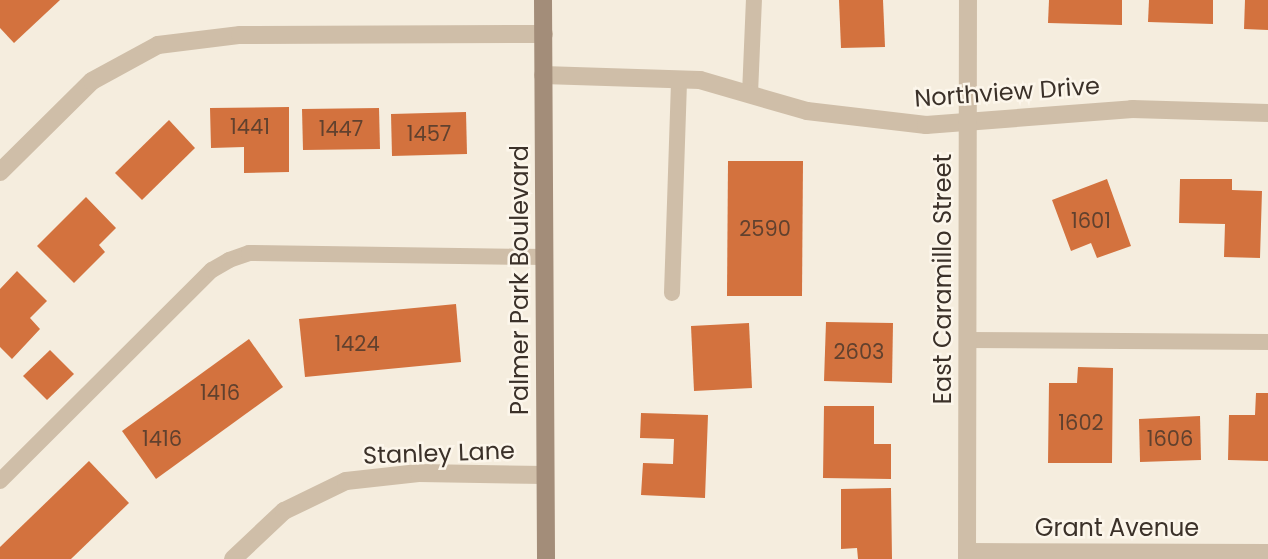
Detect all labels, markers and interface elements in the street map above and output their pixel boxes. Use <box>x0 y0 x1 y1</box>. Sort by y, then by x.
street label: Northview Drive <box>913 71 1101 113</box>
house number: 1441 <box>230 114 270 140</box>
house number: 1447 <box>319 116 363 142</box>
house number: 1457 <box>407 121 451 147</box>
street label: Palmer Park Boulevard <box>506 145 534 415</box>
street label: East Caramillo Street <box>929 154 957 404</box>
house number: 1601 <box>1071 208 1111 234</box>
house number: 2590 <box>739 216 791 242</box>
house number: 1424 <box>334 331 380 357</box>
house number: 2603 <box>834 339 884 365</box>
house number: 1416 <box>200 380 240 406</box>
house number: 1602 <box>1058 410 1104 436</box>
house number: 1416 <box>142 426 182 452</box>
house number: 1606 <box>1147 426 1193 452</box>
street label: Stanley Lane <box>363 436 515 470</box>
street label: Grant Avenue <box>1035 514 1199 542</box>

